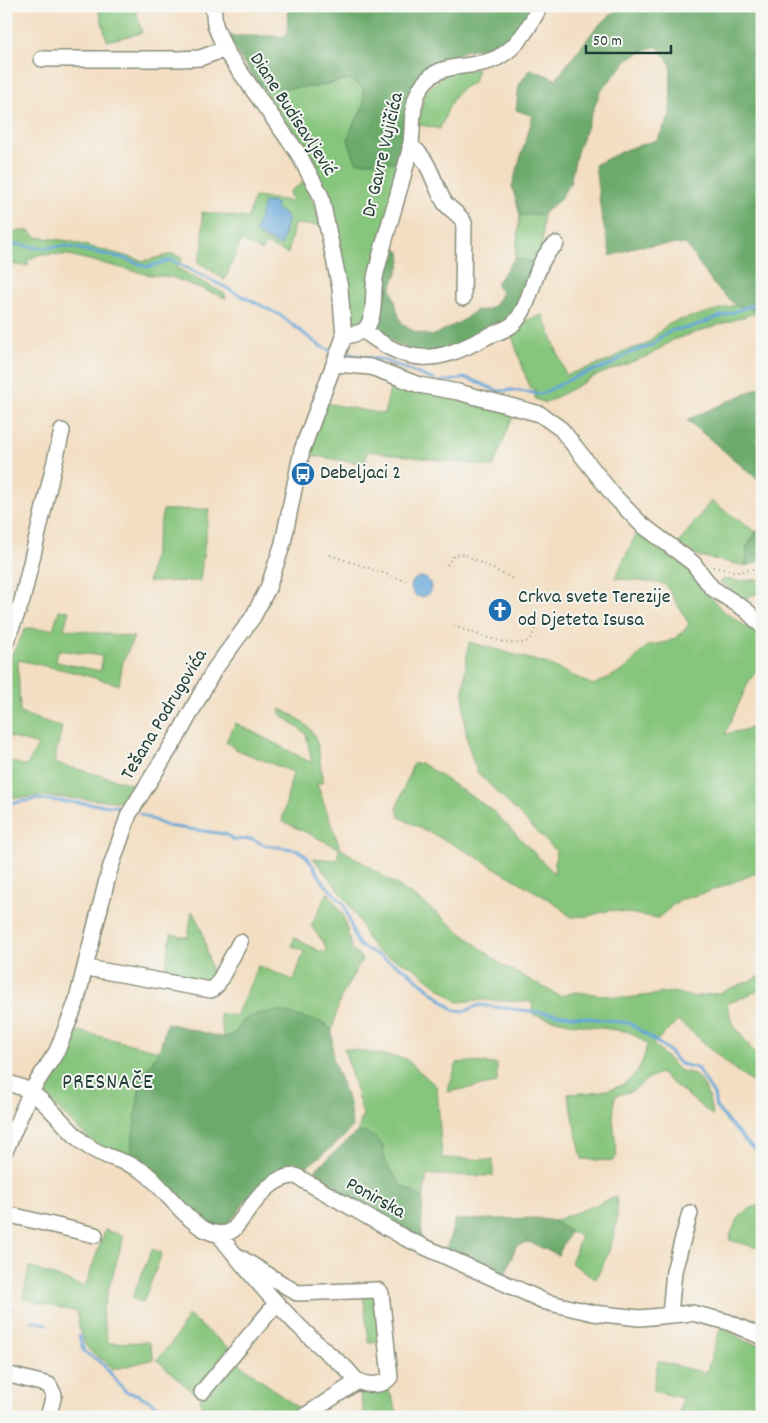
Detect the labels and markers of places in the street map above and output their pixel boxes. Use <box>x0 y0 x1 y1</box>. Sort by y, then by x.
place label: Debeljaci 2 <box>320 460 401 488</box>
bus stop icon: Debeljaci 2 <box>290 461 316 487</box>
place label: Crkva svete Terezije od Djeteta Isusa <box>518 584 671 635</box>
church icon: Crkva svete Terezije od Djeteta Isusa <box>487 597 513 623</box>

